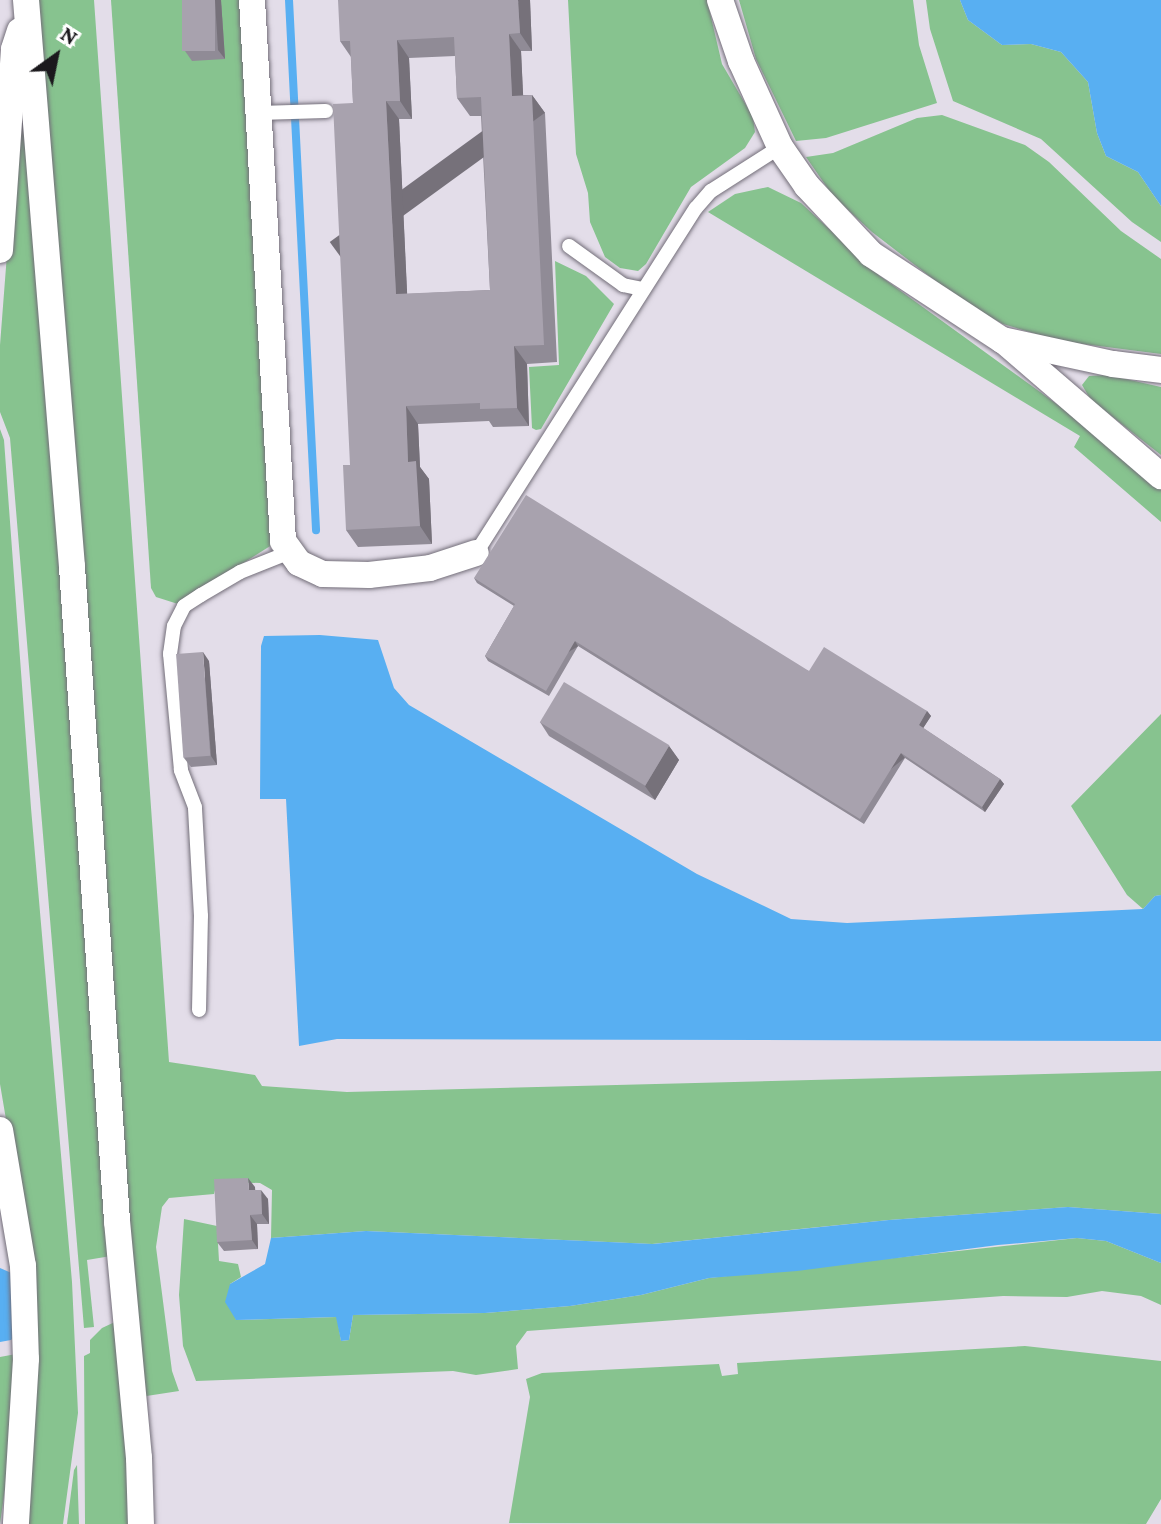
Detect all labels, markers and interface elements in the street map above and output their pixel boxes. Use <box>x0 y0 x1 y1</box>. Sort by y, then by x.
north arrow <box>16 16 96 96</box>
text: N <box>56 21 82 50</box>

